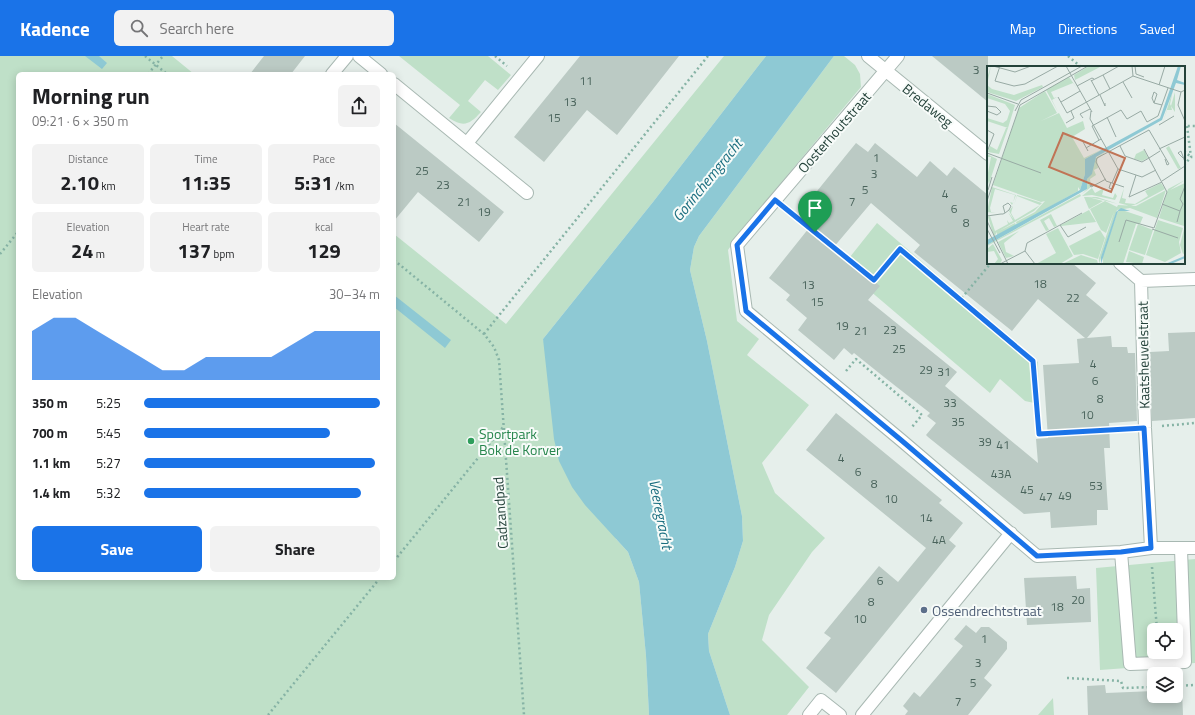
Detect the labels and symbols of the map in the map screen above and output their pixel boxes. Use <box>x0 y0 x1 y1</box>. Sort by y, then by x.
house number: 3 <box>973 60 979 79</box>
inset map <box>987 66 1185 264</box>
house number: 11 <box>579 71 593 90</box>
street label: Bredaweg <box>898 78 958 132</box>
street label: Oosterhoutstraat <box>792 86 876 178</box>
house number: 13 <box>563 92 577 111</box>
house number: 15 <box>547 108 561 127</box>
water label: Gorinchemgracht <box>666 132 749 226</box>
house number: 1 <box>873 148 879 167</box>
house number: 25 <box>415 161 429 180</box>
house number: 3 <box>871 164 877 183</box>
house number: 23 <box>436 175 450 194</box>
house number: 5 <box>862 180 869 199</box>
house number: 4 <box>942 184 949 203</box>
pin <box>798 191 832 232</box>
house number: 21 <box>457 192 471 211</box>
house number: 7 <box>849 192 855 211</box>
house number: 6 <box>951 199 958 218</box>
house number: 19 <box>477 202 491 221</box>
house number: 8 <box>963 213 970 232</box>
house number: 18 <box>1033 274 1047 293</box>
house number: 13 <box>801 275 815 294</box>
house number: 22 <box>1066 288 1080 307</box>
house number: 15 <box>810 292 824 311</box>
street label: Kaatsheuvelstraat <box>1132 301 1154 409</box>
house number: 19 <box>835 316 849 335</box>
house number: 23 <box>883 320 897 339</box>
house number: 21 <box>854 321 868 340</box>
house number: 25 <box>892 339 906 358</box>
house number: 4 <box>1090 354 1097 373</box>
house number: 29 <box>919 360 933 379</box>
house number: 31 <box>937 362 951 381</box>
house number: 6 <box>1092 371 1099 390</box>
house number: 8 <box>1097 389 1104 408</box>
house number: 33 <box>943 393 957 412</box>
house number: 10 <box>1080 405 1094 424</box>
house number: 35 <box>951 412 965 431</box>
place label: Sportpark Bok de Korver <box>479 423 561 460</box>
house number: 39 <box>978 432 992 451</box>
house number: 41 <box>996 435 1010 454</box>
marker: Sportpark Bok de Korver <box>466 436 476 446</box>
house number: 4 <box>838 448 845 467</box>
house number: 6 <box>855 462 862 481</box>
house number: 43A <box>991 464 1011 483</box>
house number: 8 <box>871 474 878 493</box>
street label: Cadzandpad <box>487 476 513 550</box>
house number: 53 <box>1089 476 1103 495</box>
water label: Veeregracht <box>643 477 679 553</box>
house number: 45 <box>1020 480 1034 499</box>
house number: 49 <box>1058 486 1072 505</box>
house number: 47 <box>1039 487 1053 506</box>
house number: 10 <box>884 489 898 508</box>
house number: 14 <box>919 508 933 527</box>
house number: 4A <box>932 530 946 549</box>
house number: 6 <box>877 571 884 590</box>
house number: 20 <box>1071 590 1085 609</box>
house number: 8 <box>868 592 875 611</box>
house number: 18 <box>1050 597 1064 616</box>
place label: Ossendrechtstraat <box>932 600 1042 621</box>
marker: Ossendrechtstraat <box>919 605 929 615</box>
house number: 10 <box>853 609 867 628</box>
house number: 1 <box>981 629 987 648</box>
house number: 3 <box>975 653 981 672</box>
house number: 5 <box>970 673 977 692</box>
house number: 7 <box>955 692 961 711</box>

